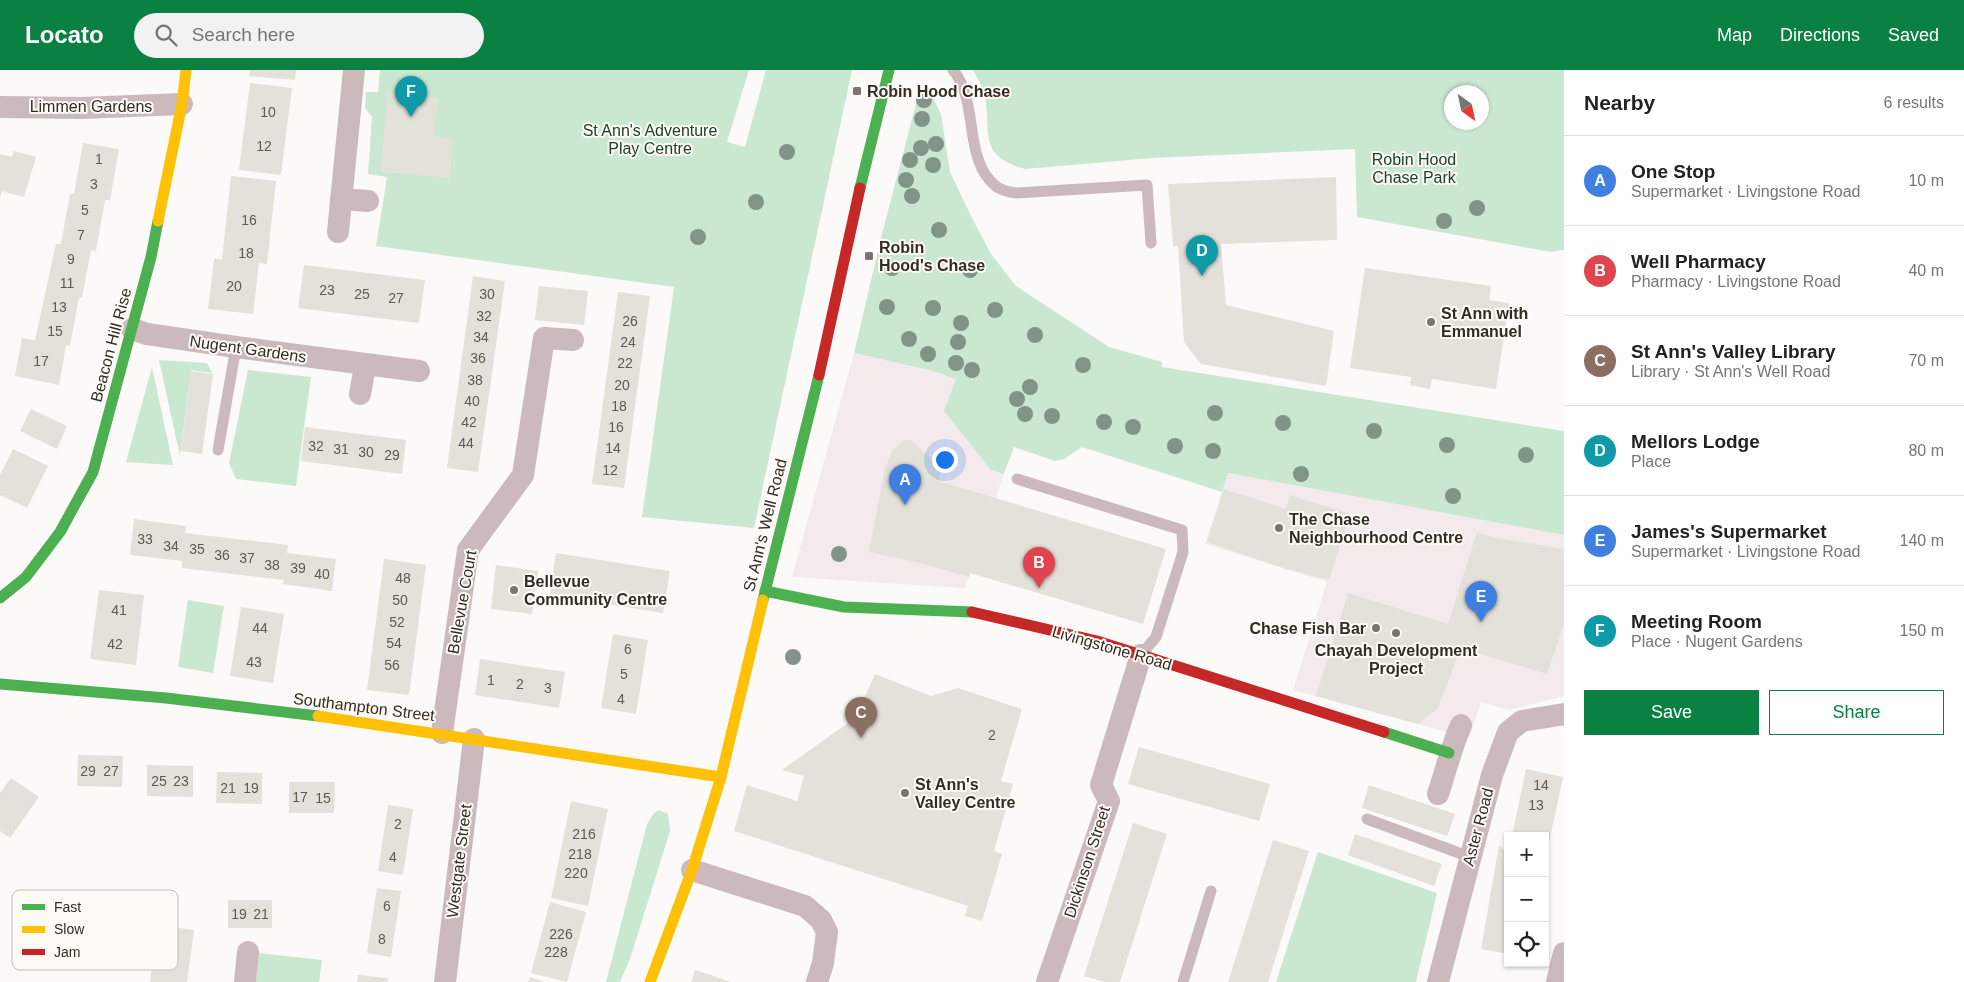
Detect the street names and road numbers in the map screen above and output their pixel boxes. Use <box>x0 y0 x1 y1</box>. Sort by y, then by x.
street label: Limmen Gardens <box>30 98 152 115</box>
street label: Beacon Hill Rise <box>88 286 134 404</box>
street label: Nugent Gardens <box>189 332 307 366</box>
street label: St Ann's Well Road <box>740 457 790 593</box>
street label: Bellevue Court <box>445 548 480 655</box>
street label: Livingstone Road <box>1050 623 1174 673</box>
street label: Southampton Street <box>292 690 436 724</box>
street label: Aster Road <box>1459 786 1497 868</box>
street label: Westgate Street <box>444 803 474 919</box>
street label: Dickinson Street <box>1061 803 1113 920</box>

